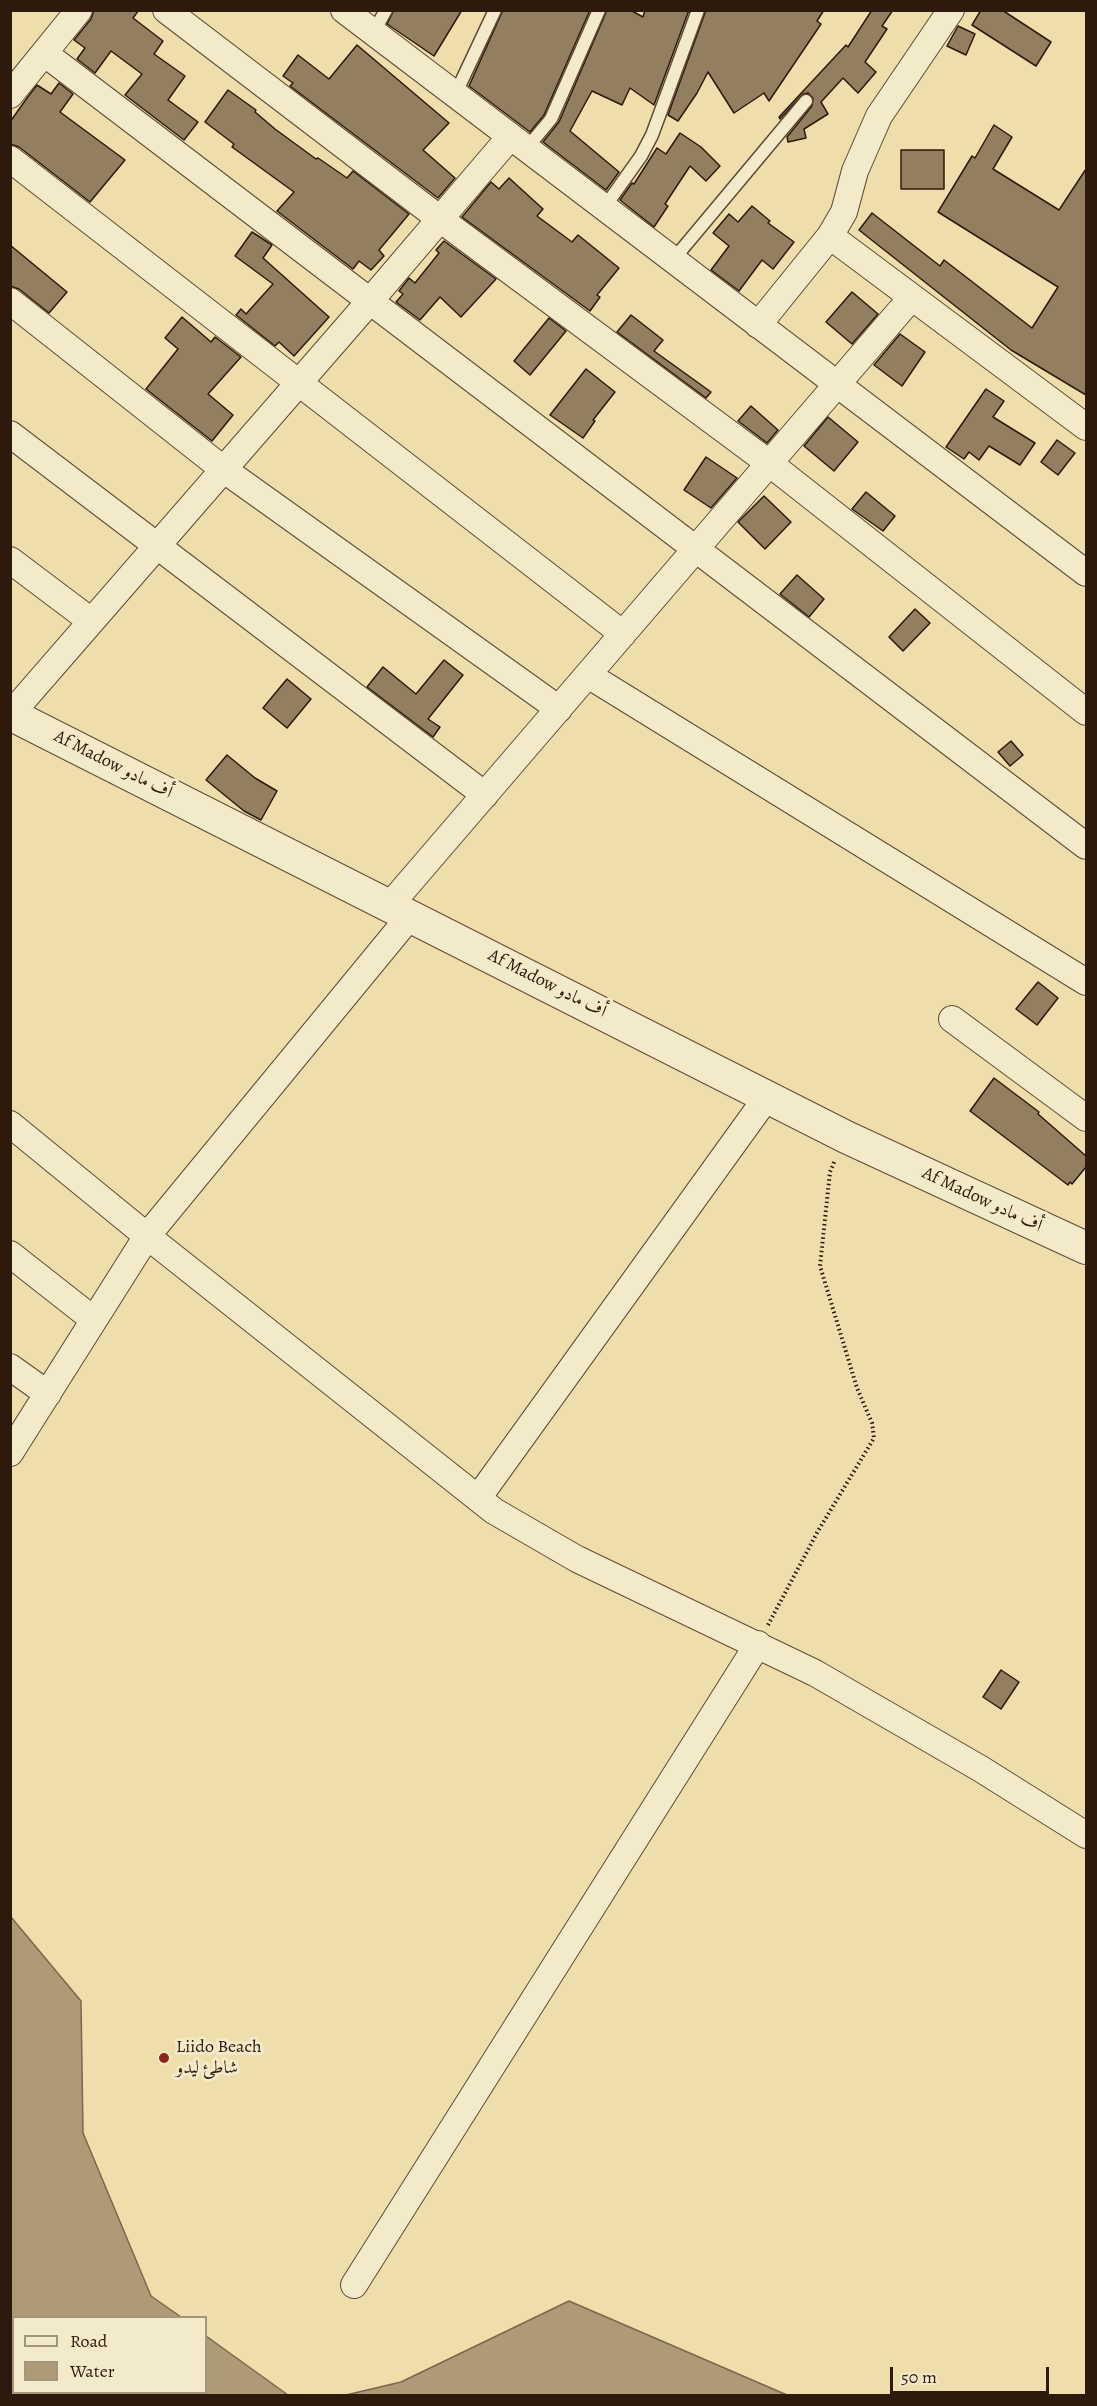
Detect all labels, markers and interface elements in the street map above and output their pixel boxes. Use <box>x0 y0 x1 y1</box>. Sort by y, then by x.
street label: Af Madow أف مادو <box>50 726 176 804</box>
street label: Af Madow أف مادو <box>484 945 610 1023</box>
street label: Af Madow أف مادو <box>919 1163 1045 1237</box>
place label: Liido Beach شاطئ ليدو <box>176 2037 262 2080</box>
marker: Liido Beach شاطئ ليدو <box>157 2051 171 2065</box>
legend <box>12 2316 207 2394</box>
text: Road <box>70 2329 107 2353</box>
scale bar <box>893 2355 1052 2393</box>
text: Water <box>70 2359 115 2383</box>
text: 50 m <box>901 2365 937 2389</box>

